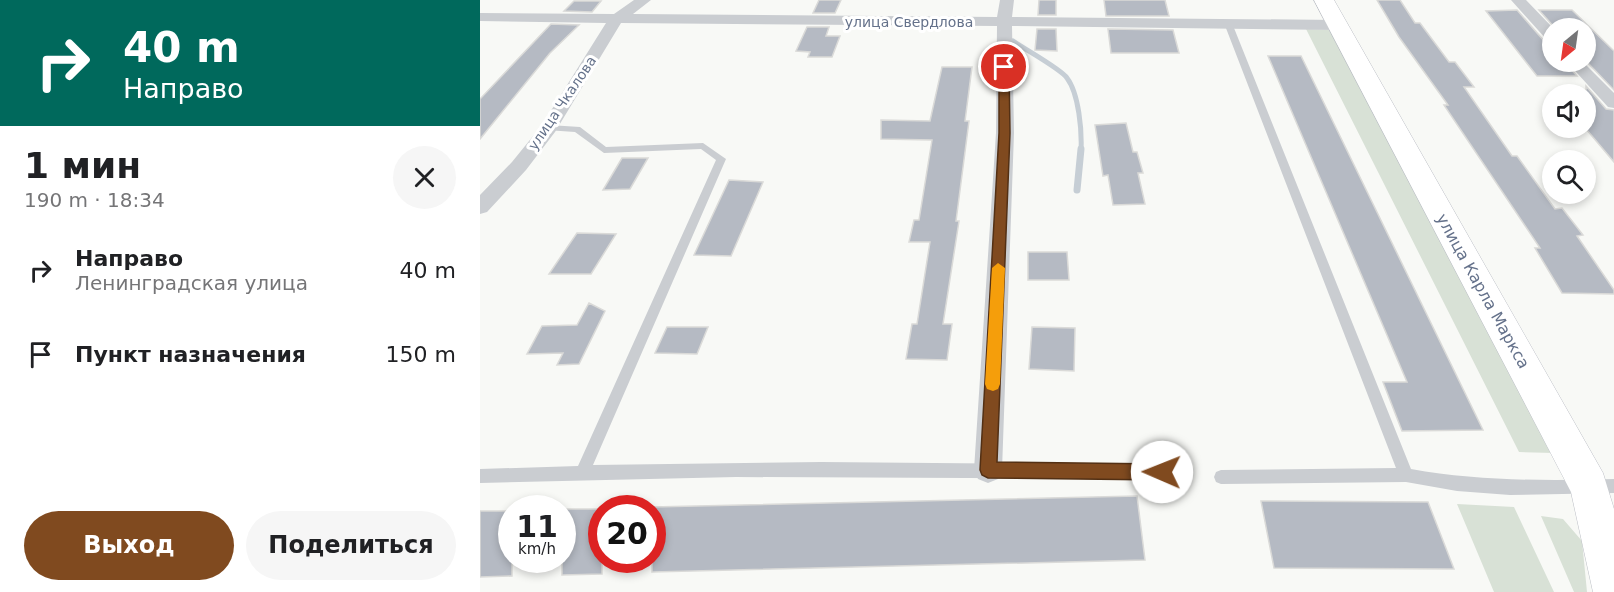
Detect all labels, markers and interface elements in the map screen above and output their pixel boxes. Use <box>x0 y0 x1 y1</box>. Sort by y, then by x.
street label: улица Свердлова <box>845 14 973 30</box>
north arrow <box>1542 18 1596 72</box>
map controls <box>1542 18 1596 204</box>
text: 40 m <box>123 23 240 72</box>
icon: right <box>24 24 102 102</box>
pin <box>978 41 1029 92</box>
icon: arrive <box>987 50 1020 83</box>
street label: улица Чкалова <box>525 53 599 153</box>
text: Направо <box>123 73 244 104</box>
button: sound <box>1542 84 1596 138</box>
text: 1 мин <box>24 145 141 186</box>
button: close <box>393 146 456 209</box>
button: search <box>1542 150 1596 204</box>
text: 190 m · 18:34 <box>24 188 165 212</box>
street label: улица Карла Маркса <box>1432 210 1534 372</box>
text: Направо <box>75 246 183 271</box>
icon: right <box>24 254 57 287</box>
text: 40 m <box>400 258 456 283</box>
text: Ленинградская улица <box>75 271 308 295</box>
icon: arrive <box>24 338 57 371</box>
text: Пункт назначения <box>75 342 306 367</box>
text: 150 m <box>386 342 456 367</box>
position arrow <box>1130 440 1194 504</box>
speed limit sign: 20 <box>588 495 666 573</box>
text: 11 <box>516 509 558 544</box>
button: Выход <box>24 511 234 580</box>
button: Поделиться <box>246 511 456 580</box>
text: km/h <box>518 540 556 558</box>

